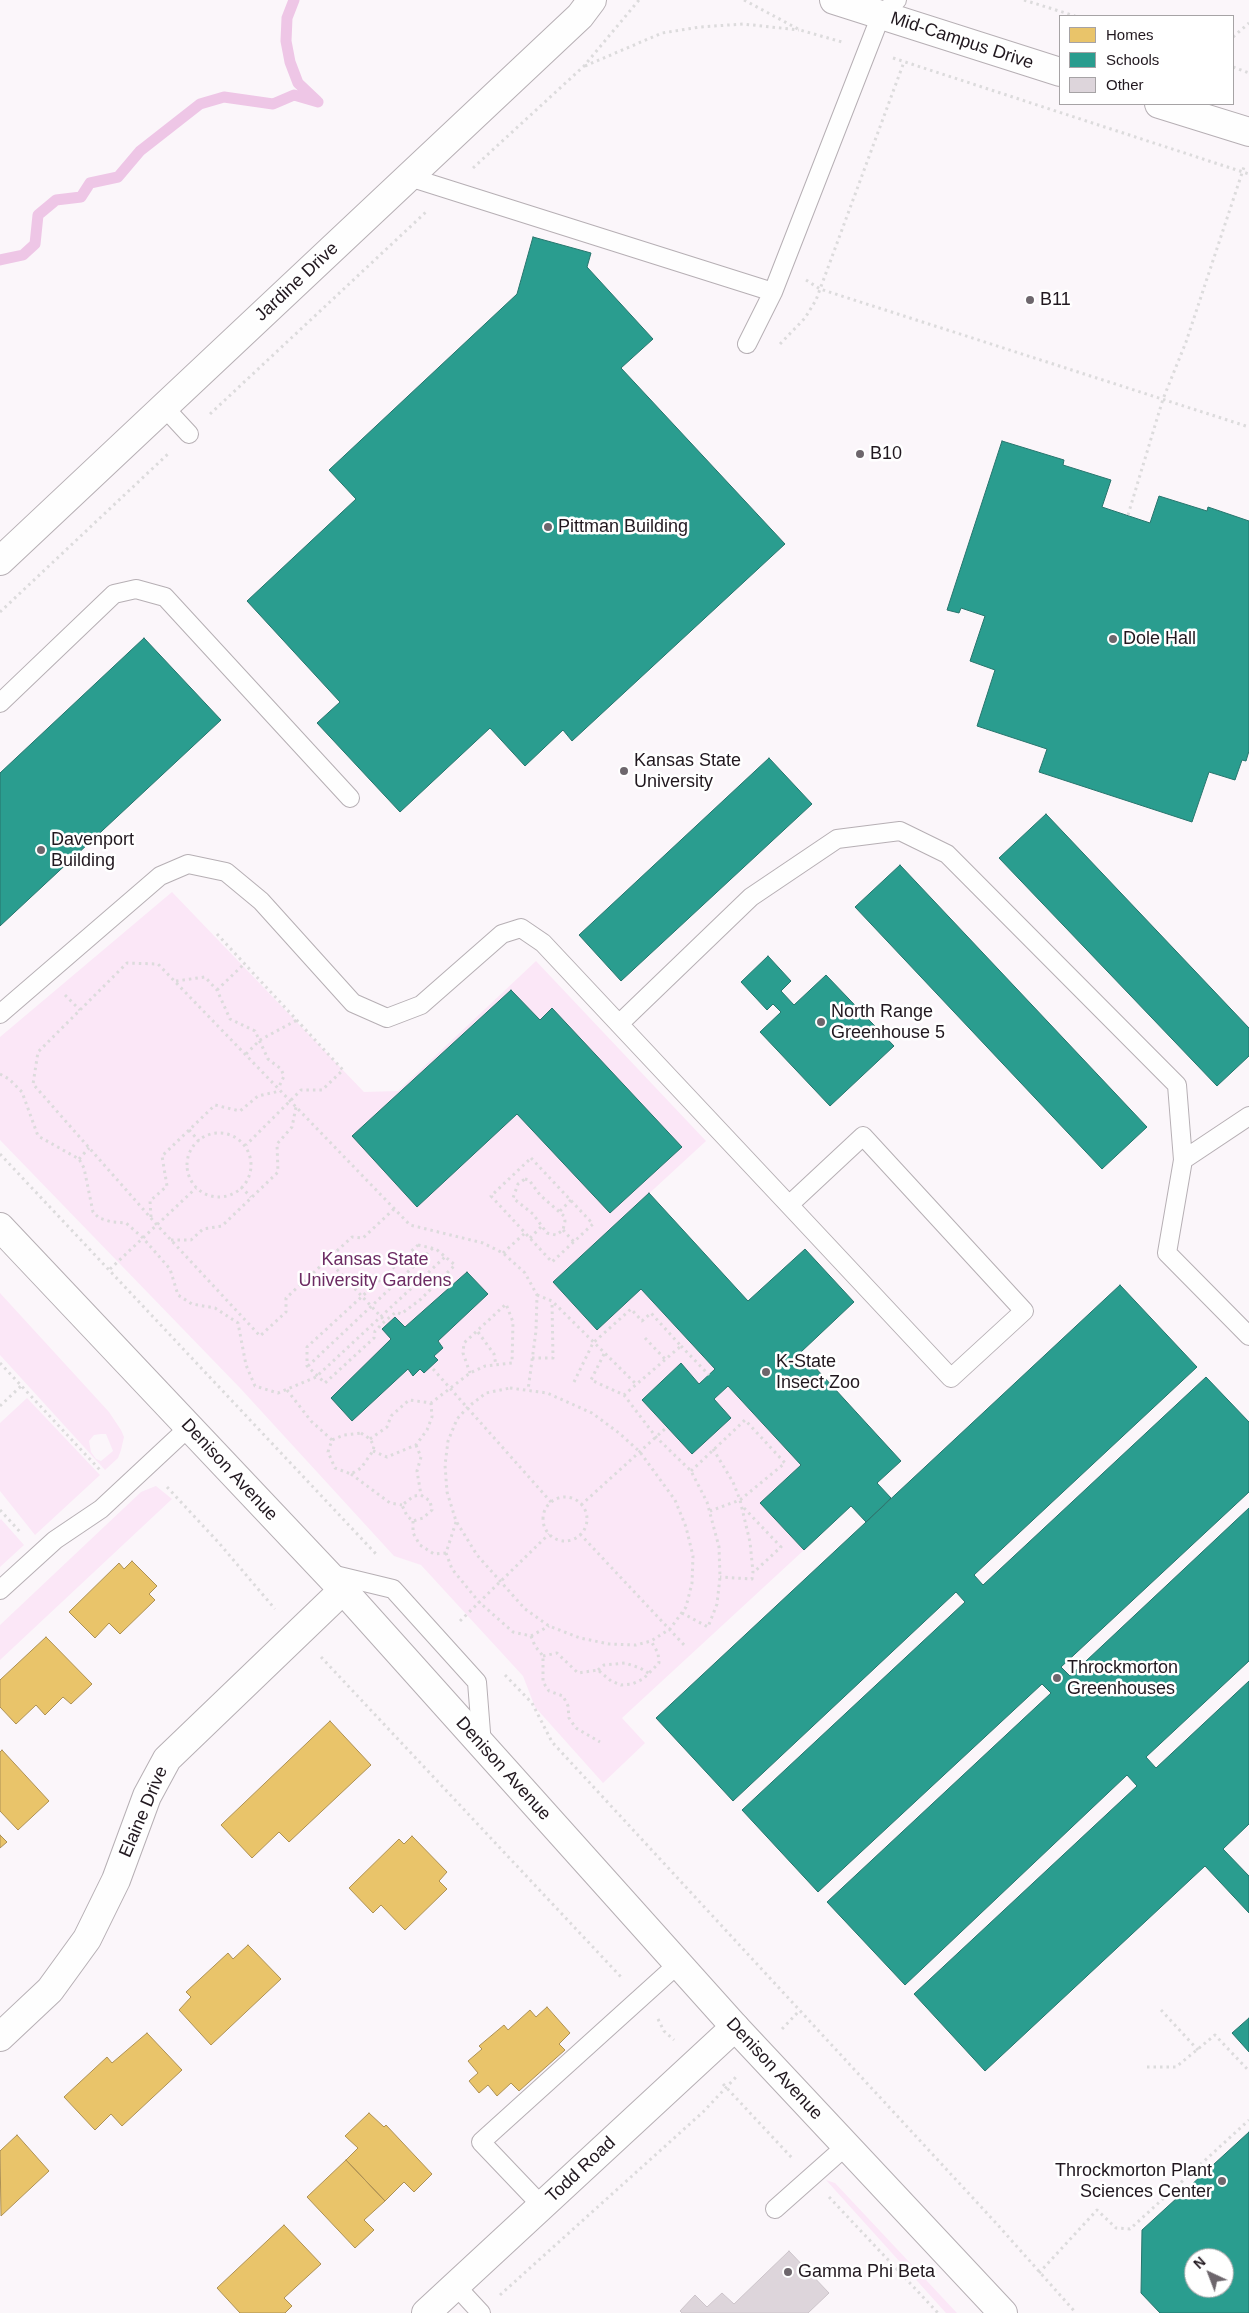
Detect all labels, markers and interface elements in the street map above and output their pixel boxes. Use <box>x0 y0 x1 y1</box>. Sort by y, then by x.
street label: Mid-Campus Drive <box>888 8 1036 74</box>
legend <box>1059 15 1234 105</box>
text: Homes <box>1106 26 1154 43</box>
text: Schools <box>1106 51 1159 68</box>
text: Other <box>1106 76 1144 93</box>
street label: Jardine Drive <box>251 238 343 326</box>
place label: B11 <box>1040 289 1071 311</box>
marker: B11 <box>1024 294 1036 306</box>
place label: B10 <box>870 443 902 465</box>
marker: B10 <box>854 448 866 460</box>
place label: Pittman Building <box>558 516 688 538</box>
marker: Pittman Building <box>542 521 554 533</box>
place label: Dole Hall <box>1123 628 1196 650</box>
marker: Dole Hall <box>1107 633 1119 645</box>
place label: Kansas State University <box>634 750 741 792</box>
marker: Kansas State University <box>618 765 630 777</box>
place label: Davenport Building <box>51 829 134 872</box>
marker: Davenport Building <box>35 844 47 856</box>
place label: North Range Greenhouse 5 <box>831 1001 945 1044</box>
marker: North Range Greenhouse 5 <box>815 1016 827 1028</box>
park label: Kansas State University Gardens <box>298 1249 452 1292</box>
place label: K-State Insect Zoo <box>776 1351 860 1394</box>
marker: K-State Insect Zoo <box>760 1366 772 1378</box>
street label: Denison Avenue <box>176 1414 282 1526</box>
place label: Throckmorton Greenhouses <box>1067 1657 1178 1700</box>
marker: Throckmorton Greenhouses <box>1051 1672 1063 1684</box>
street label: Denison Avenue <box>451 1713 555 1825</box>
street label: Elaine Drive <box>115 1763 173 1861</box>
street label: Denison Avenue <box>721 2013 827 2125</box>
street label: Todd Road <box>542 2132 620 2208</box>
place label: Throckmorton Plant Sciences Center <box>1055 2160 1212 2202</box>
marker: Throckmorton Plant Sciences Center <box>1216 2175 1228 2187</box>
north arrow <box>1184 2248 1234 2298</box>
text: N <box>1190 2253 1209 2272</box>
place label: Gamma Phi Beta <box>798 2261 935 2283</box>
marker: Gamma Phi Beta <box>782 2266 794 2278</box>

